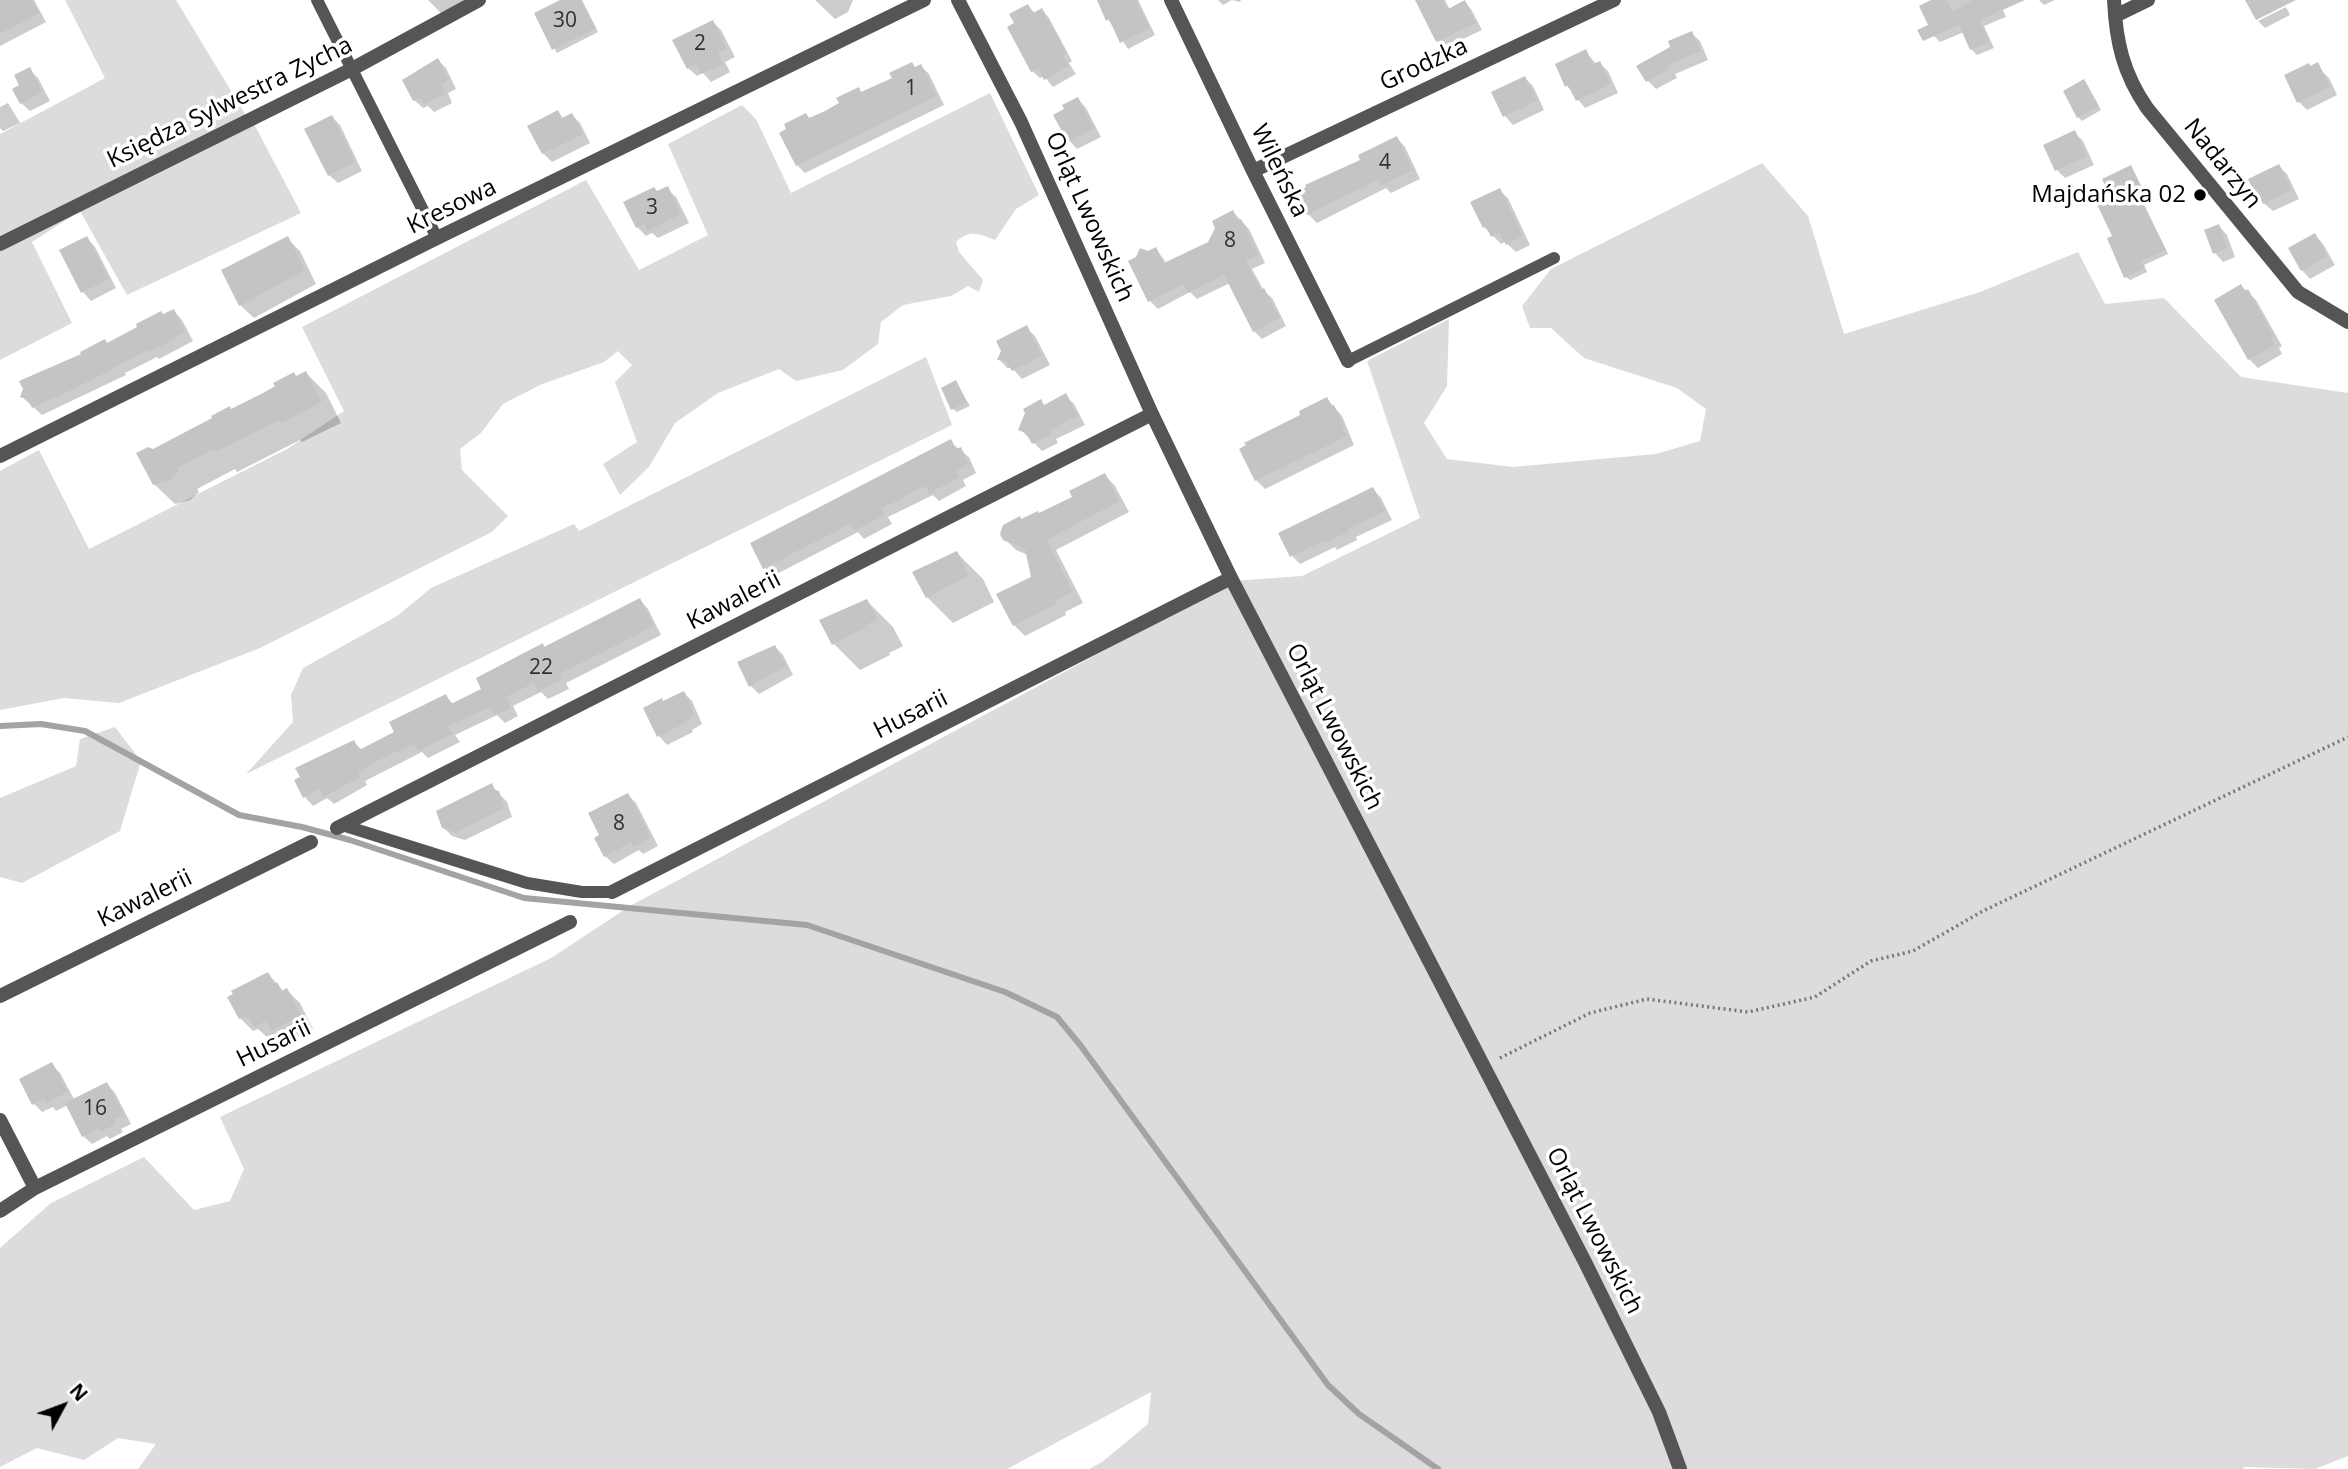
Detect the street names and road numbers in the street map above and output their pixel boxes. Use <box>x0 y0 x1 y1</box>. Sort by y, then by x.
street label: Księdza Sylwestra Zycha <box>103 31 357 175</box>
street label: Grodzka <box>1376 32 1472 98</box>
street label: Nadarzyn <box>2177 113 2267 215</box>
street label: Wileńska <box>1244 120 1314 222</box>
street label: Orląt Lwowskich <box>1039 127 1139 307</box>
street label: Kresowa <box>403 173 501 241</box>
street label: Kawalerii <box>682 565 786 637</box>
street label: Orląt Lwowskich <box>1280 639 1388 815</box>
street label: Husarii <box>869 684 953 746</box>
street label: Kawalerii <box>93 864 197 934</box>
street label: Husarii <box>232 1014 316 1074</box>
street label: Orląt Lwowskich <box>1540 1143 1648 1319</box>

